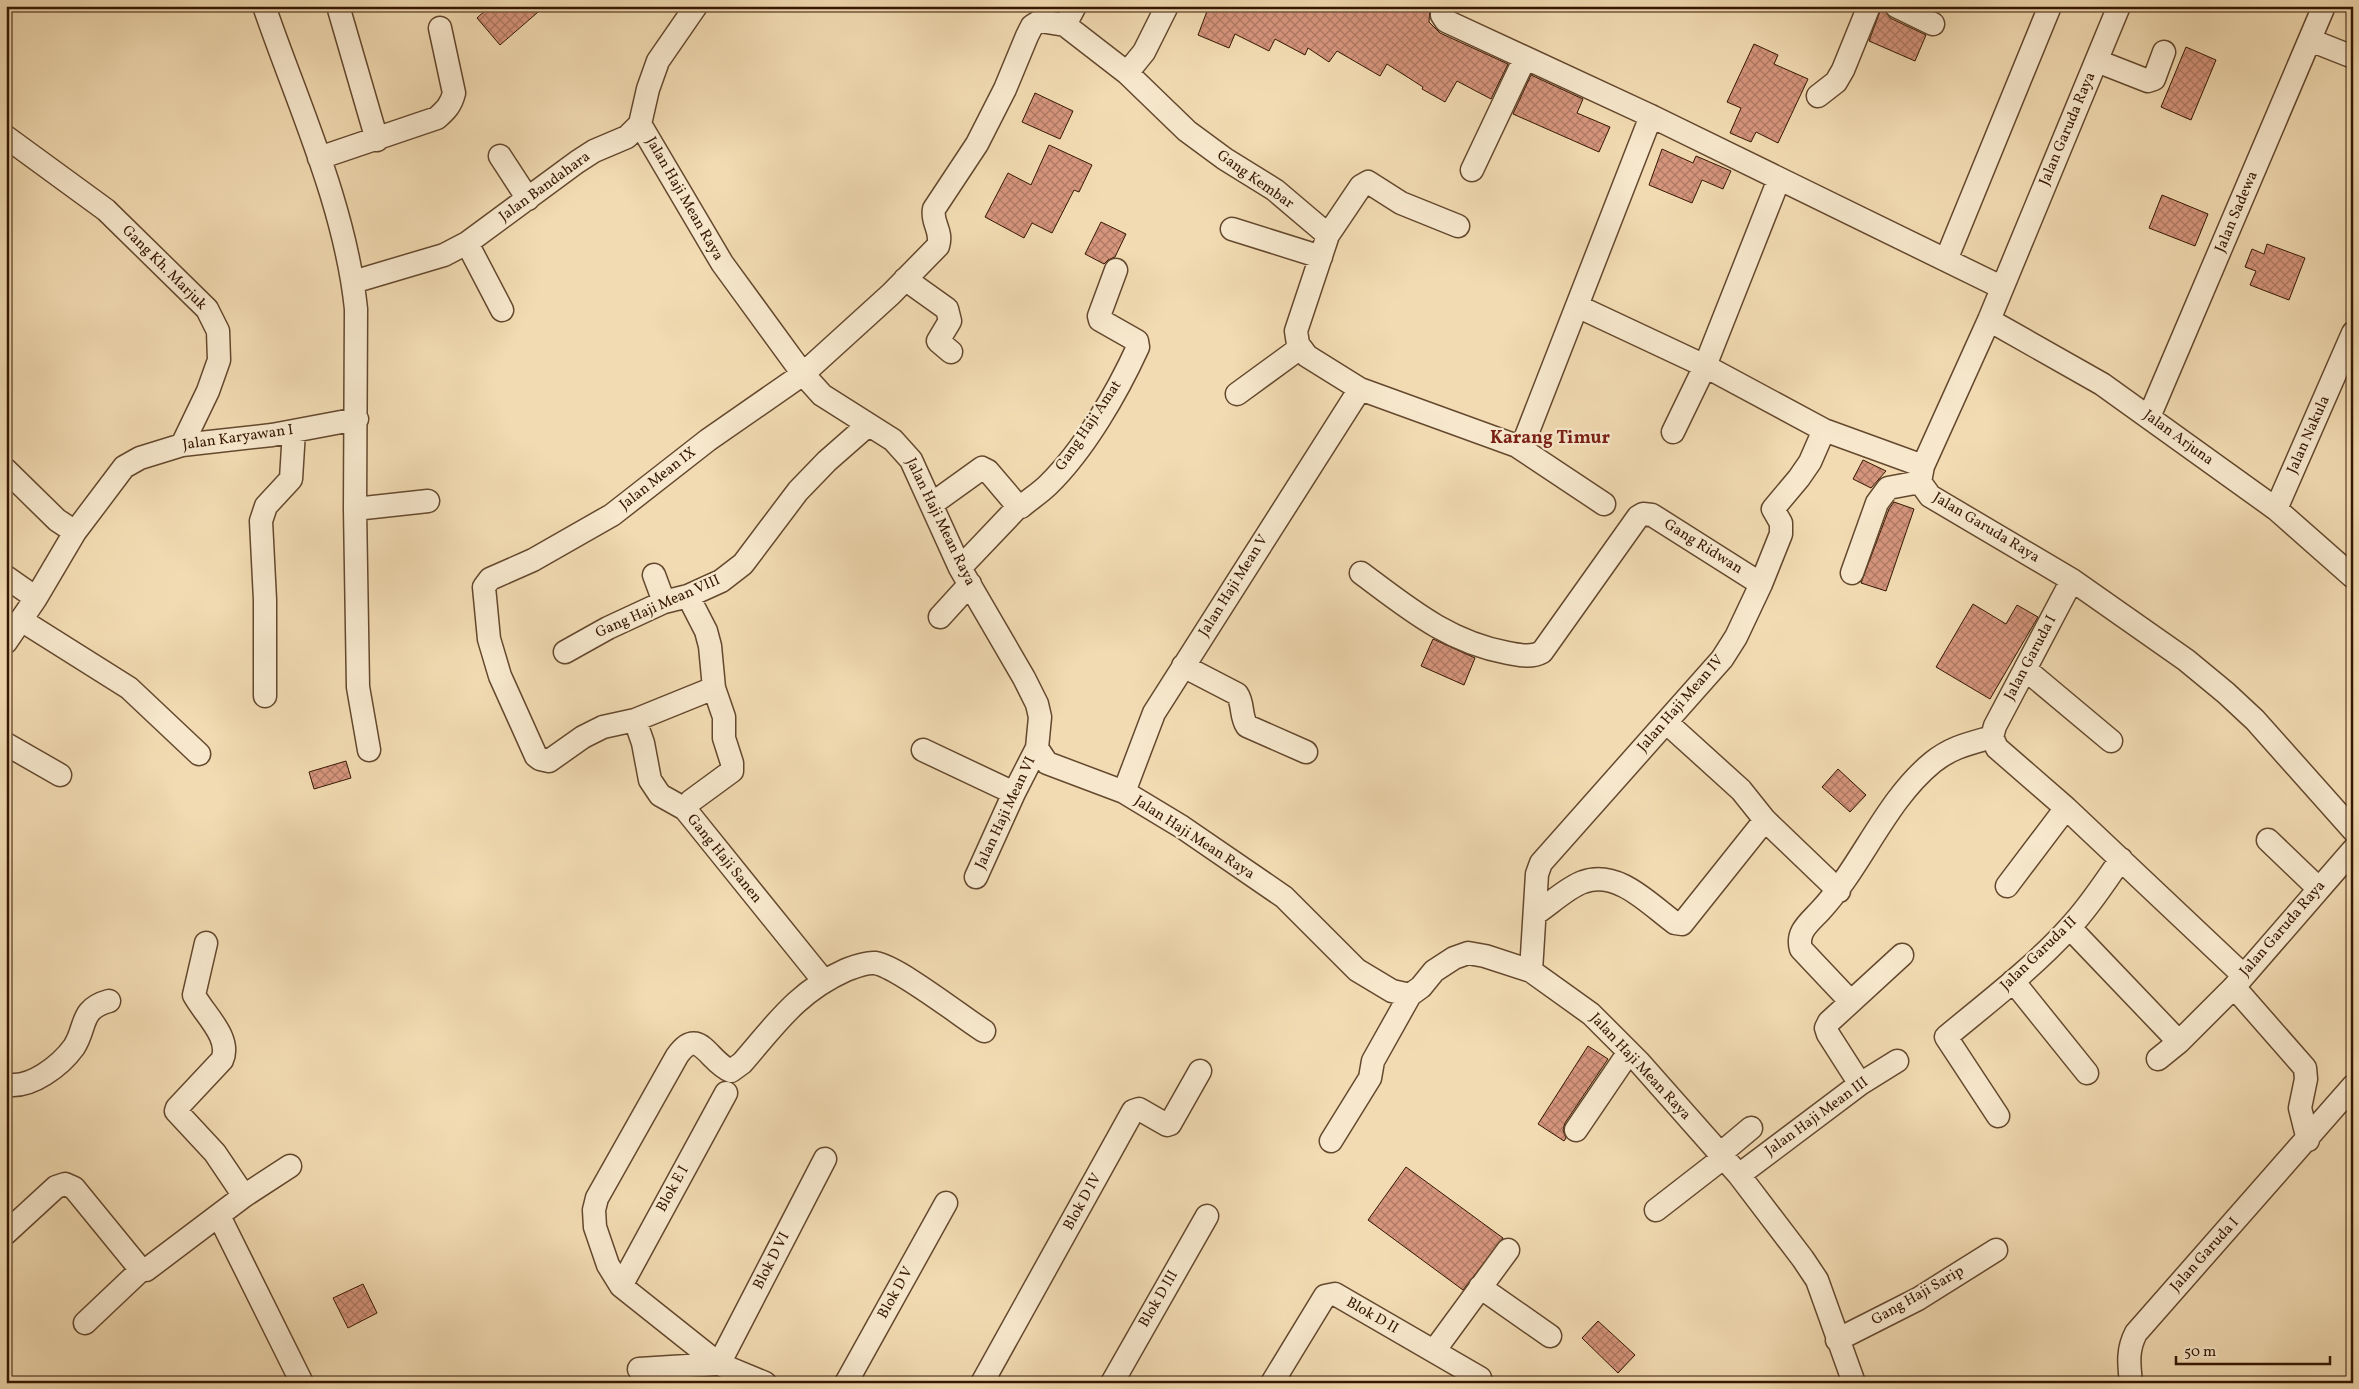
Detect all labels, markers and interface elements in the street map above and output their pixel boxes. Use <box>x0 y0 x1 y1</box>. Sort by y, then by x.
street label: Jalan Garuda Raya <box>2035 69 2101 189</box>
street label: Jalan Haji Mean Raya <box>640 133 728 265</box>
street label: Gang Kembar <box>1212 146 1298 214</box>
street label: Jalan Bandahara <box>495 147 595 227</box>
street label: Jalan Sadewa <box>2210 168 2264 256</box>
street label: Gang Kh. Marjuk <box>117 221 211 315</box>
street label: Gang Haji Amat <box>1051 377 1127 475</box>
street label: Jalan Nakula <box>2282 393 2336 477</box>
street label: Jalan Arjuna <box>2139 405 2217 471</box>
street label: Jalan Karyawan I <box>181 420 295 456</box>
district label: Karang Timur <box>1490 426 1611 451</box>
street label: Jalan Mean IX <box>615 442 701 516</box>
street label: Jalan Haji Mean Raya <box>900 455 980 589</box>
street label: Jalan Garuda Raya <box>1929 488 2043 568</box>
street label: Gang Ridwan <box>1660 514 1746 580</box>
street label: Jalan Haji Mean V <box>1194 531 1274 641</box>
street label: Gang Haji Mean VIII <box>592 570 724 644</box>
street label: Jalan Garuda I <box>2000 612 2062 704</box>
street label: Jalan Haji Mean IV <box>1633 651 1729 757</box>
street label: Jalan Haji Mean VI <box>971 753 1041 873</box>
street label: Jalan Haji Mean Raya <box>1130 791 1258 885</box>
street label: Gang Haji Sanen <box>681 810 767 908</box>
street label: Jalan Garuda Raya <box>2235 876 2331 982</box>
street label: Jalan Garuda II <box>1996 912 2082 996</box>
street label: Jalan Haji Mean Raya <box>1585 1009 1695 1125</box>
street label: Jalan Haji Mean III <box>1761 1072 1873 1162</box>
street label: Blok E I <box>652 1162 694 1216</box>
street label: Blok D IV <box>1059 1170 1107 1234</box>
street label: Jalan Garuda I <box>2166 1213 2244 1297</box>
street label: Blok D VI <box>749 1229 795 1293</box>
street label: Gang Haji Sarip <box>1868 1261 1968 1331</box>
street label: Blok D V <box>873 1263 919 1323</box>
street label: Blok D III <box>1134 1267 1184 1331</box>
street label: Blok D II <box>1342 1293 1402 1339</box>
scale bar <box>2176 1334 2330 1366</box>
text: 50 m <box>2184 1342 2216 1363</box>

